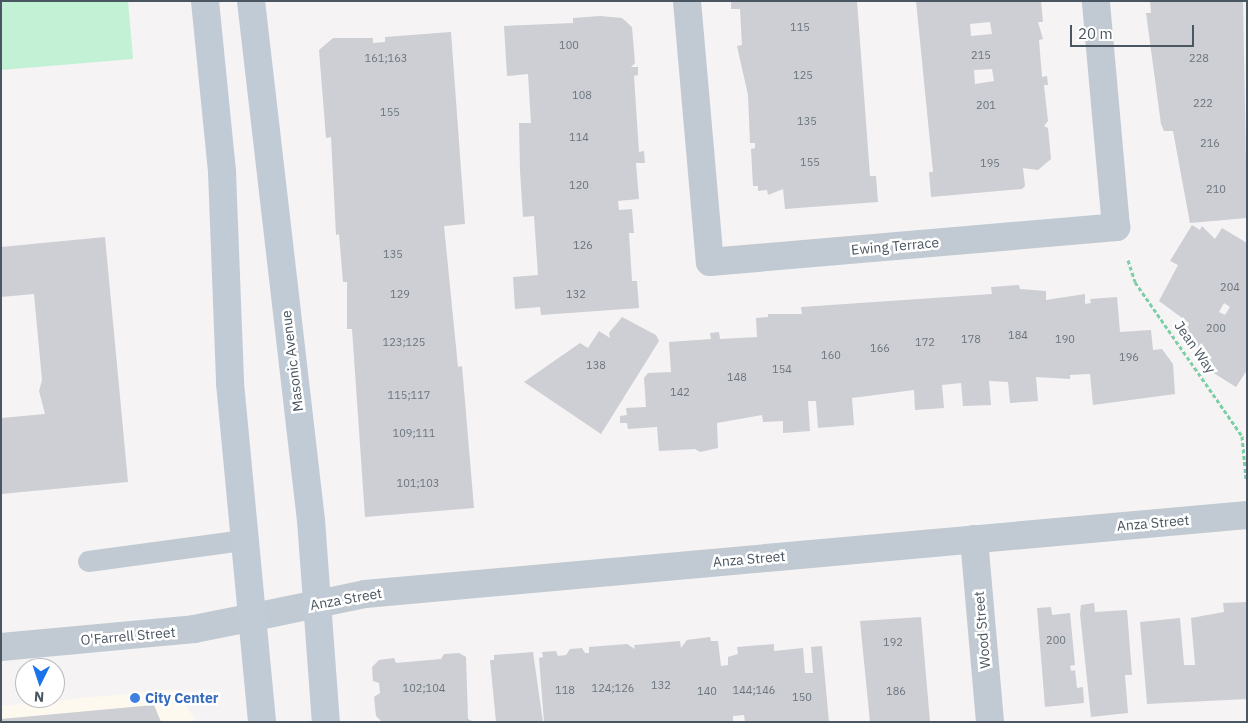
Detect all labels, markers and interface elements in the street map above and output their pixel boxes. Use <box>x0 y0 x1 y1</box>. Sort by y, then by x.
scale bar <box>1073 15 1197 47</box>
house number: 115 <box>790 20 810 34</box>
text: 20 m <box>1078 24 1113 43</box>
house number: 100 <box>559 38 579 52</box>
house number: 215 <box>971 48 991 62</box>
house number: 161;163 <box>365 51 407 65</box>
house number: 228 <box>1189 51 1209 65</box>
house number: 125 <box>793 68 813 82</box>
house number: 108 <box>572 88 592 102</box>
house number: 222 <box>1193 96 1213 110</box>
house number: 201 <box>976 98 996 112</box>
house number: 155 <box>380 105 400 119</box>
house number: 135 <box>797 114 817 128</box>
house number: 114 <box>569 130 589 144</box>
house number: 216 <box>1200 136 1220 150</box>
house number: 155 <box>800 155 820 169</box>
house number: 195 <box>980 156 1000 170</box>
house number: 120 <box>569 178 589 192</box>
house number: 210 <box>1206 182 1226 196</box>
street label: Ewing Terrace <box>850 234 940 258</box>
house number: 126 <box>573 238 593 252</box>
house number: 135 <box>383 247 403 261</box>
house number: 204 <box>1220 280 1240 294</box>
house number: 129 <box>390 287 410 301</box>
house number: 132 <box>566 287 586 301</box>
street label: Masonic Avenue <box>277 309 307 413</box>
street label: Jean Way <box>1171 317 1219 377</box>
house number: 200 <box>1206 321 1226 335</box>
house number: 184 <box>1008 328 1028 342</box>
house number: 178 <box>961 332 981 346</box>
house number: 190 <box>1055 332 1075 346</box>
house number: 123;125 <box>383 335 425 349</box>
house number: 172 <box>915 335 935 349</box>
house number: 166 <box>870 341 890 355</box>
house number: 160 <box>821 348 841 362</box>
house number: 196 <box>1119 350 1139 364</box>
house number: 138 <box>586 358 606 372</box>
house number: 154 <box>772 362 792 376</box>
house number: 148 <box>727 370 747 384</box>
house number: 142 <box>670 385 690 399</box>
house number: 115;117 <box>388 388 430 402</box>
house number: 109;111 <box>393 426 435 440</box>
house number: 101;103 <box>397 476 439 490</box>
street label: Anza Street <box>1116 511 1190 535</box>
street label: Anza Street <box>712 547 786 571</box>
street label: Anza Street <box>309 584 383 614</box>
street label: Wood Street <box>970 591 994 669</box>
street label: O'Farrell Street <box>80 623 176 649</box>
house number: 200 <box>1046 633 1066 647</box>
house number: 192 <box>883 635 903 649</box>
north arrow <box>15 658 65 708</box>
house number: 132 <box>651 678 671 692</box>
house number: 102;104 <box>403 681 445 695</box>
house number: 124;126 <box>592 681 634 695</box>
house number: 118 <box>555 683 575 697</box>
house number: 144;146 <box>733 683 775 697</box>
house number: 140 <box>697 684 717 698</box>
house number: 186 <box>886 684 906 698</box>
text: N <box>33 688 45 706</box>
place label: City Center <box>145 690 218 706</box>
house number: 150 <box>792 690 812 704</box>
marker: City Center <box>129 692 141 704</box>

